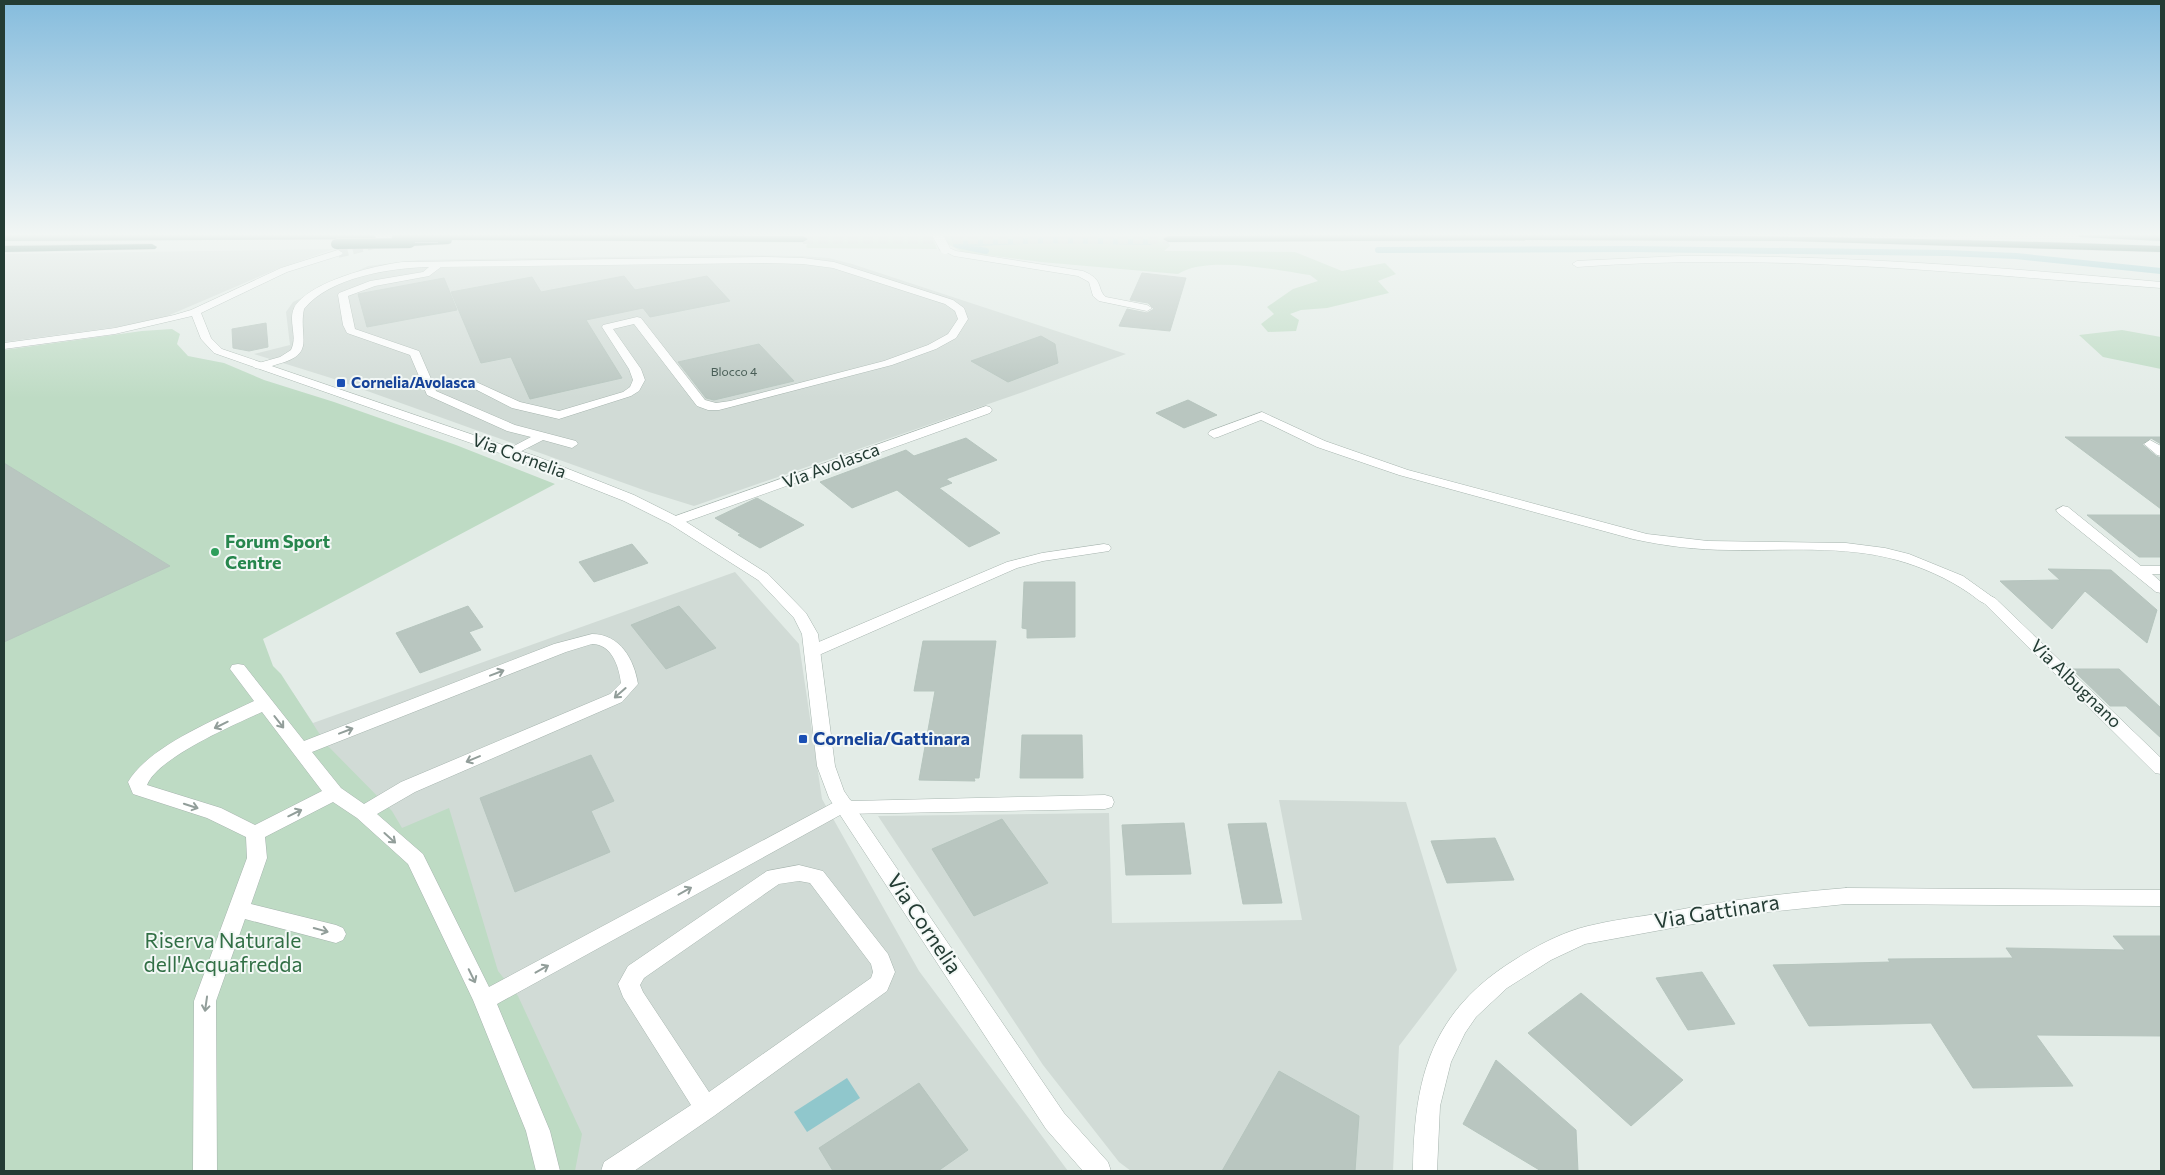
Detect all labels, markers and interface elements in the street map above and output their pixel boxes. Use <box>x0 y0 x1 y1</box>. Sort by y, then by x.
house number: Blocco 4 <box>711 364 757 378</box>
place label: Cornelia/Avolasca <box>351 373 475 391</box>
marker: Cornelia/Avolasca <box>335 377 347 389</box>
street label: Via Cornelia <box>469 428 569 482</box>
street label: Via Avolasca <box>779 437 882 493</box>
place label: Forum Sport Centre <box>225 530 330 573</box>
marker: Forum Sport Centre <box>209 546 221 558</box>
street label: Via Albugnano <box>2027 634 2127 732</box>
one-way arrow <box>490 667 505 676</box>
one-way arrow <box>614 687 627 699</box>
one-way arrow <box>274 715 284 729</box>
one-way arrow <box>214 721 229 730</box>
one-way arrow <box>338 726 353 736</box>
place label: Cornelia/Gattinara <box>813 727 970 749</box>
marker: Cornelia/Gattinara <box>797 733 809 745</box>
one-way arrow <box>465 755 480 764</box>
one-way arrow <box>182 801 198 811</box>
one-way arrow <box>287 808 302 818</box>
one-way arrow <box>384 832 397 844</box>
street label: Via Cornelia <box>883 869 968 978</box>
one-way arrow <box>677 886 692 895</box>
street label: Via Gattinara <box>1653 888 1781 933</box>
one-way arrow <box>312 926 328 936</box>
park label: Riserva Naturale dell'Acquafredda <box>144 927 302 976</box>
one-way arrow <box>535 963 549 973</box>
one-way arrow <box>467 968 477 983</box>
one-way arrow <box>201 995 211 1011</box>

